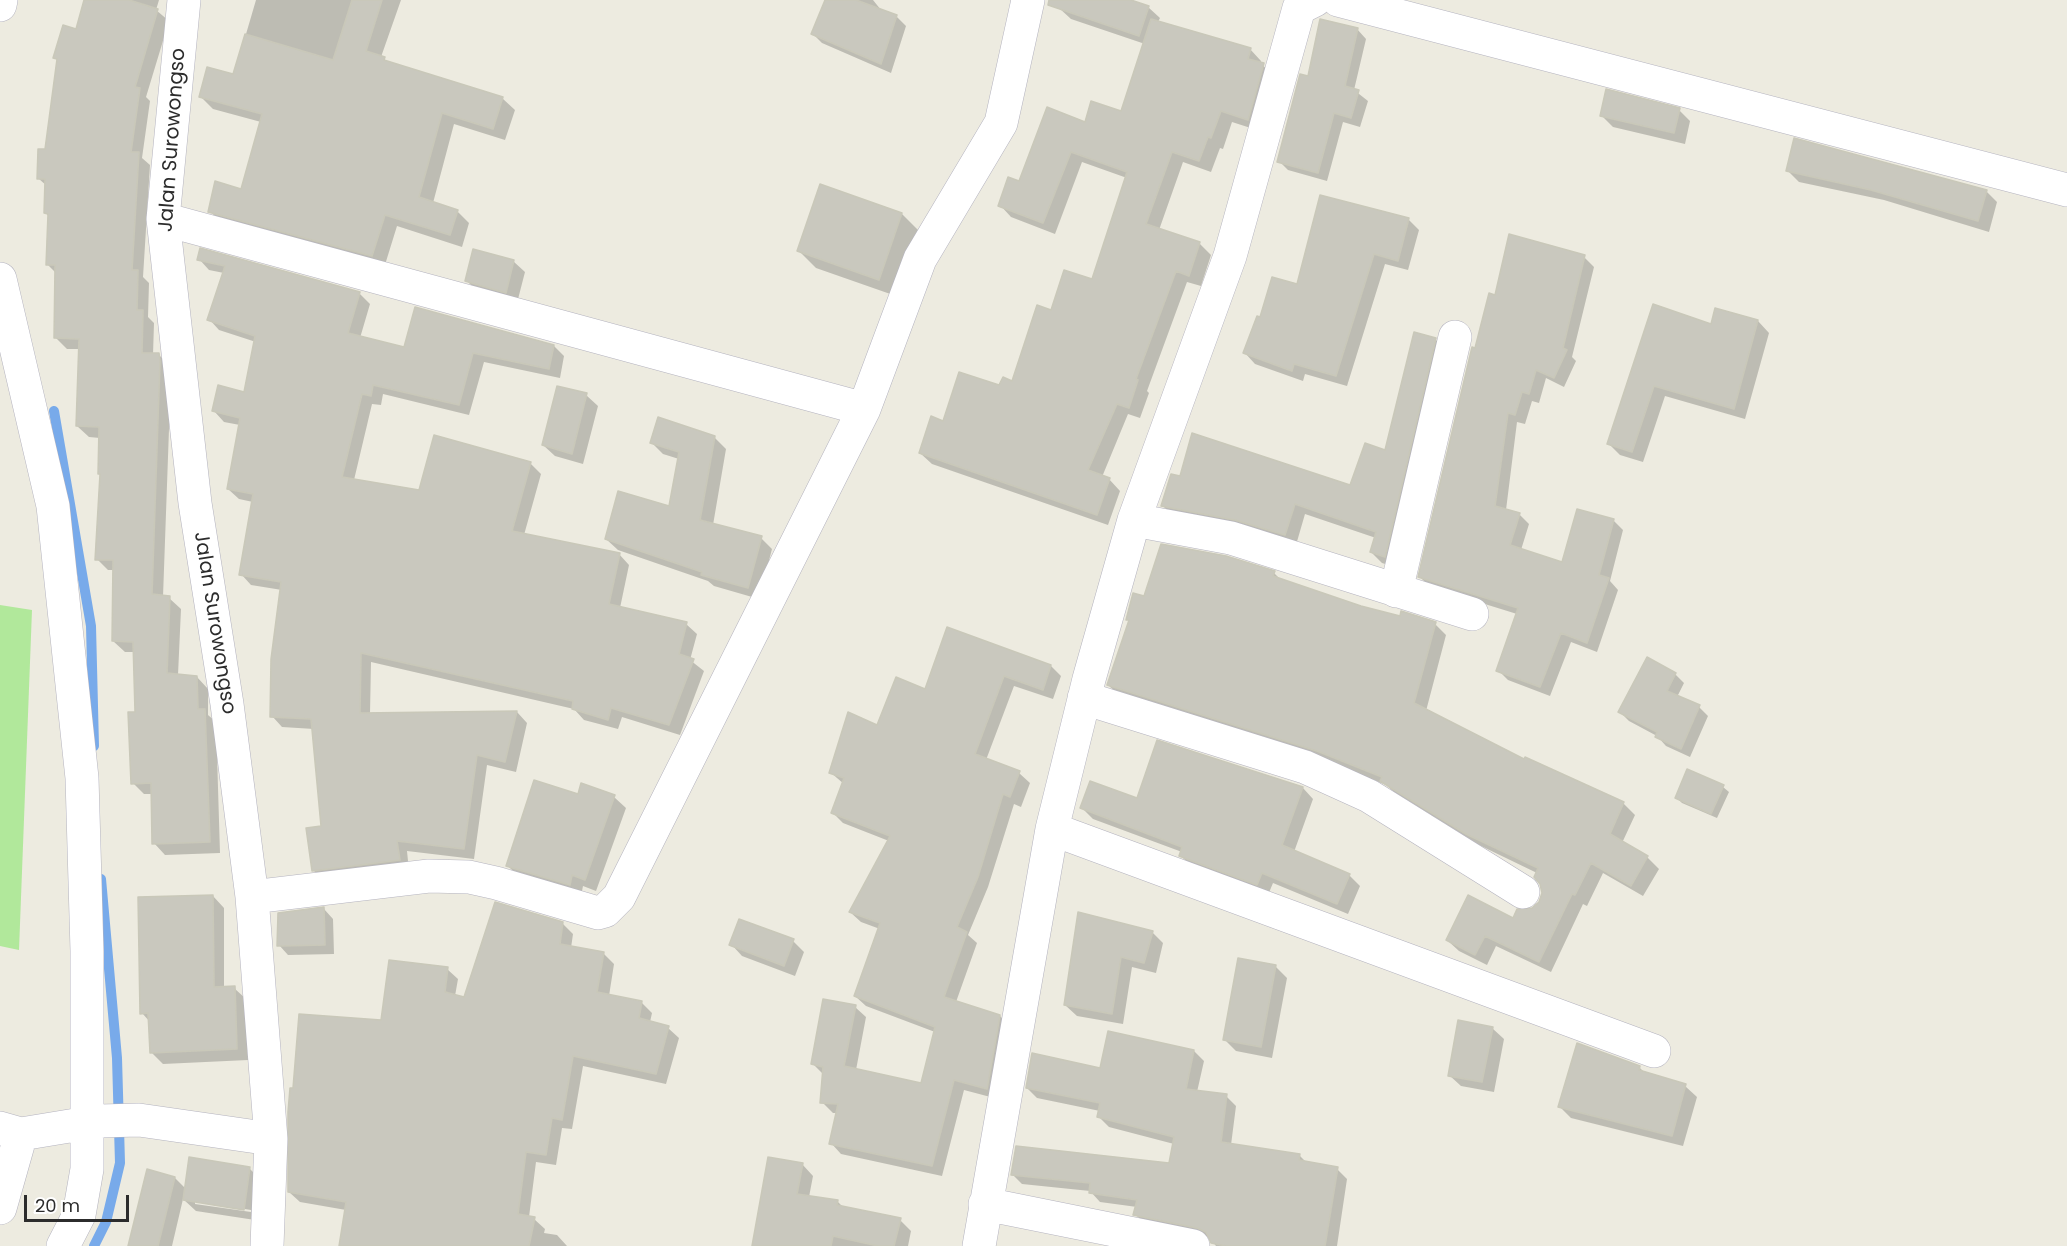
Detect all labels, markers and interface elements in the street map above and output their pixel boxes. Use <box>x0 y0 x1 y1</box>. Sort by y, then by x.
street label: Jalan Surowongso <box>155 47 191 233</box>
street label: Jalan Surowongso <box>188 530 240 716</box>
scale bar <box>27 1183 132 1221</box>
text: 20 m <box>35 1193 80 1218</box>

